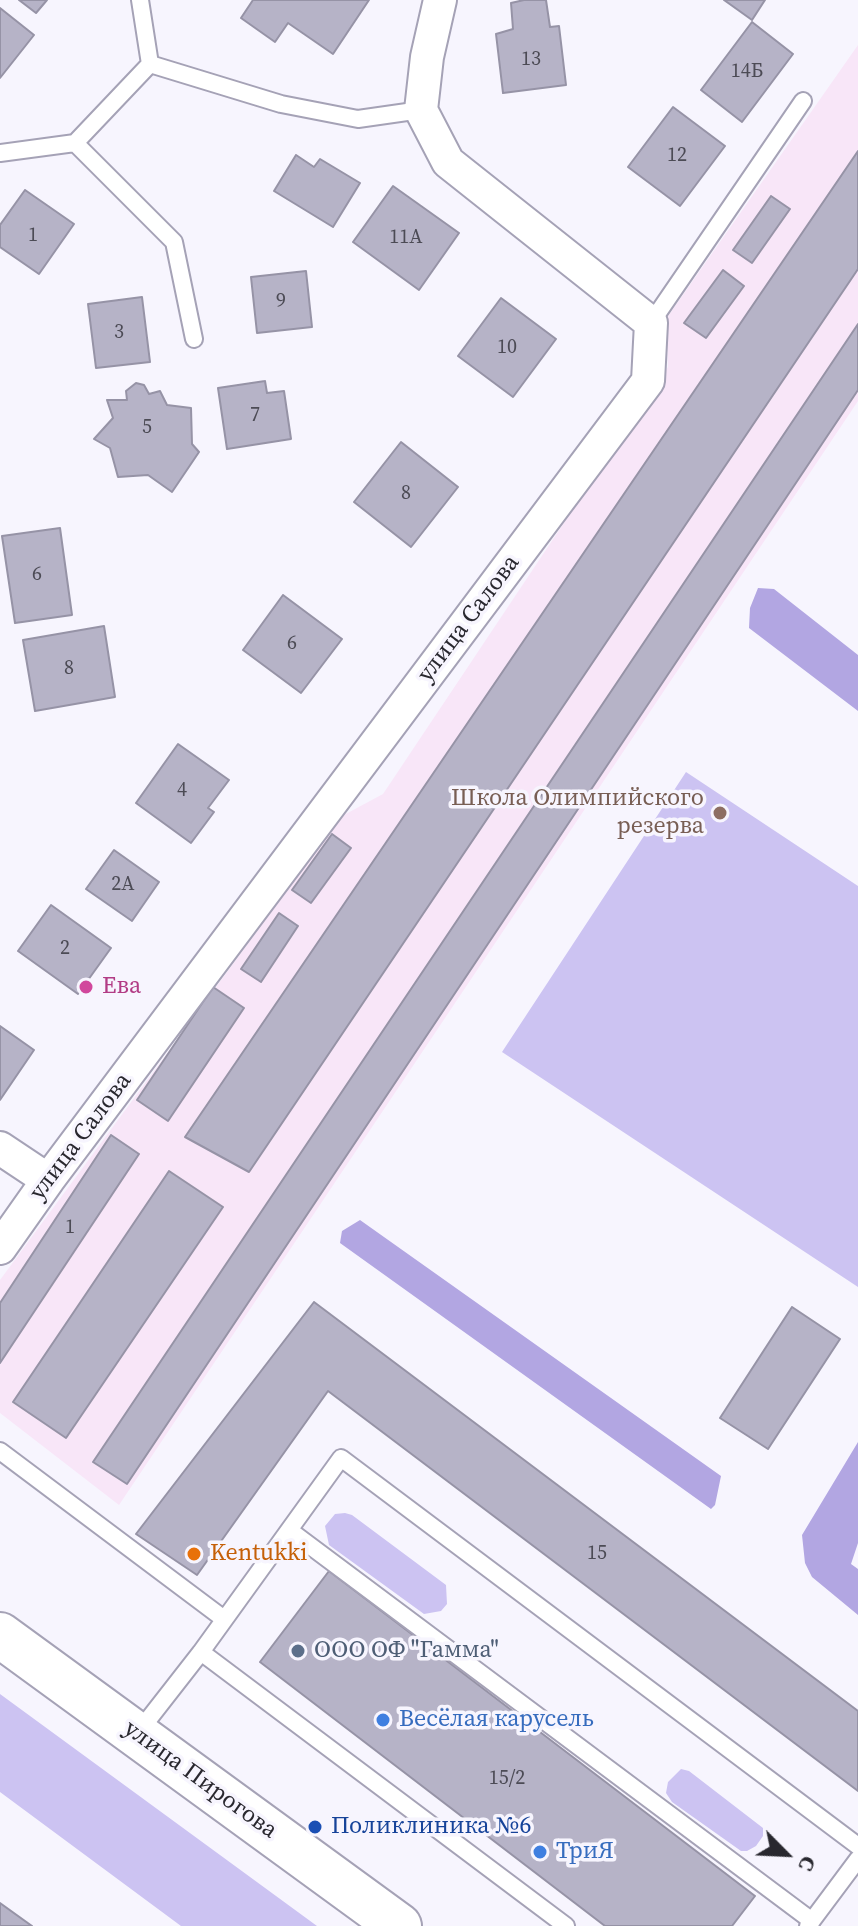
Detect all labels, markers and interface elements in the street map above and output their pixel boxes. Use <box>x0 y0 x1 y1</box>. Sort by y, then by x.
house number: 13 <box>521 48 541 72</box>
house number: 14Б <box>731 60 763 84</box>
house number: 12 <box>667 144 687 168</box>
house number: 1 <box>28 224 38 248</box>
house number: 11А <box>389 226 423 250</box>
house number: 9 <box>276 290 286 314</box>
house number: 3 <box>114 321 124 345</box>
house number: 10 <box>497 336 517 360</box>
house number: 7 <box>250 404 260 428</box>
house number: 5 <box>142 416 152 440</box>
house number: 8 <box>401 482 411 506</box>
street label: улица Салова <box>412 550 526 688</box>
house number: 6 <box>32 563 42 587</box>
house number: 6 <box>287 632 297 656</box>
house number: 8 <box>64 657 74 681</box>
house number: 4 <box>177 779 187 803</box>
place label: Школа Олимпийского резерва <box>451 785 704 841</box>
marker: Школа Олимпийского резерва <box>711 804 729 822</box>
house number: 2А <box>111 873 135 897</box>
house number: 2 <box>60 937 70 961</box>
place label: Ева <box>102 973 141 1001</box>
marker: Ева <box>77 978 95 996</box>
street label: улица Салова <box>24 1068 138 1206</box>
house number: 1 <box>65 1216 75 1240</box>
place label: Kentukki <box>210 1540 307 1568</box>
house number: 15 <box>587 1542 607 1566</box>
marker: Kentukki <box>185 1545 203 1563</box>
place label: ООО ОФ "Гамма" <box>314 1637 499 1665</box>
marker: ООО ОФ "Гамма" <box>289 1642 307 1660</box>
place label: Весёлая карусель <box>399 1706 594 1734</box>
marker: Весёлая карусель <box>374 1711 392 1729</box>
street label: улица Пирогова <box>118 1715 282 1845</box>
house number: 15/2 <box>489 1767 525 1791</box>
place label: Поликлиника №6 <box>331 1813 531 1841</box>
north arrow <box>746 1814 826 1894</box>
marker: Поликлиника №6 <box>306 1818 324 1836</box>
place label: ТриЯ <box>556 1838 614 1866</box>
marker: ТриЯ <box>531 1843 549 1861</box>
text: С <box>791 1851 824 1876</box>

